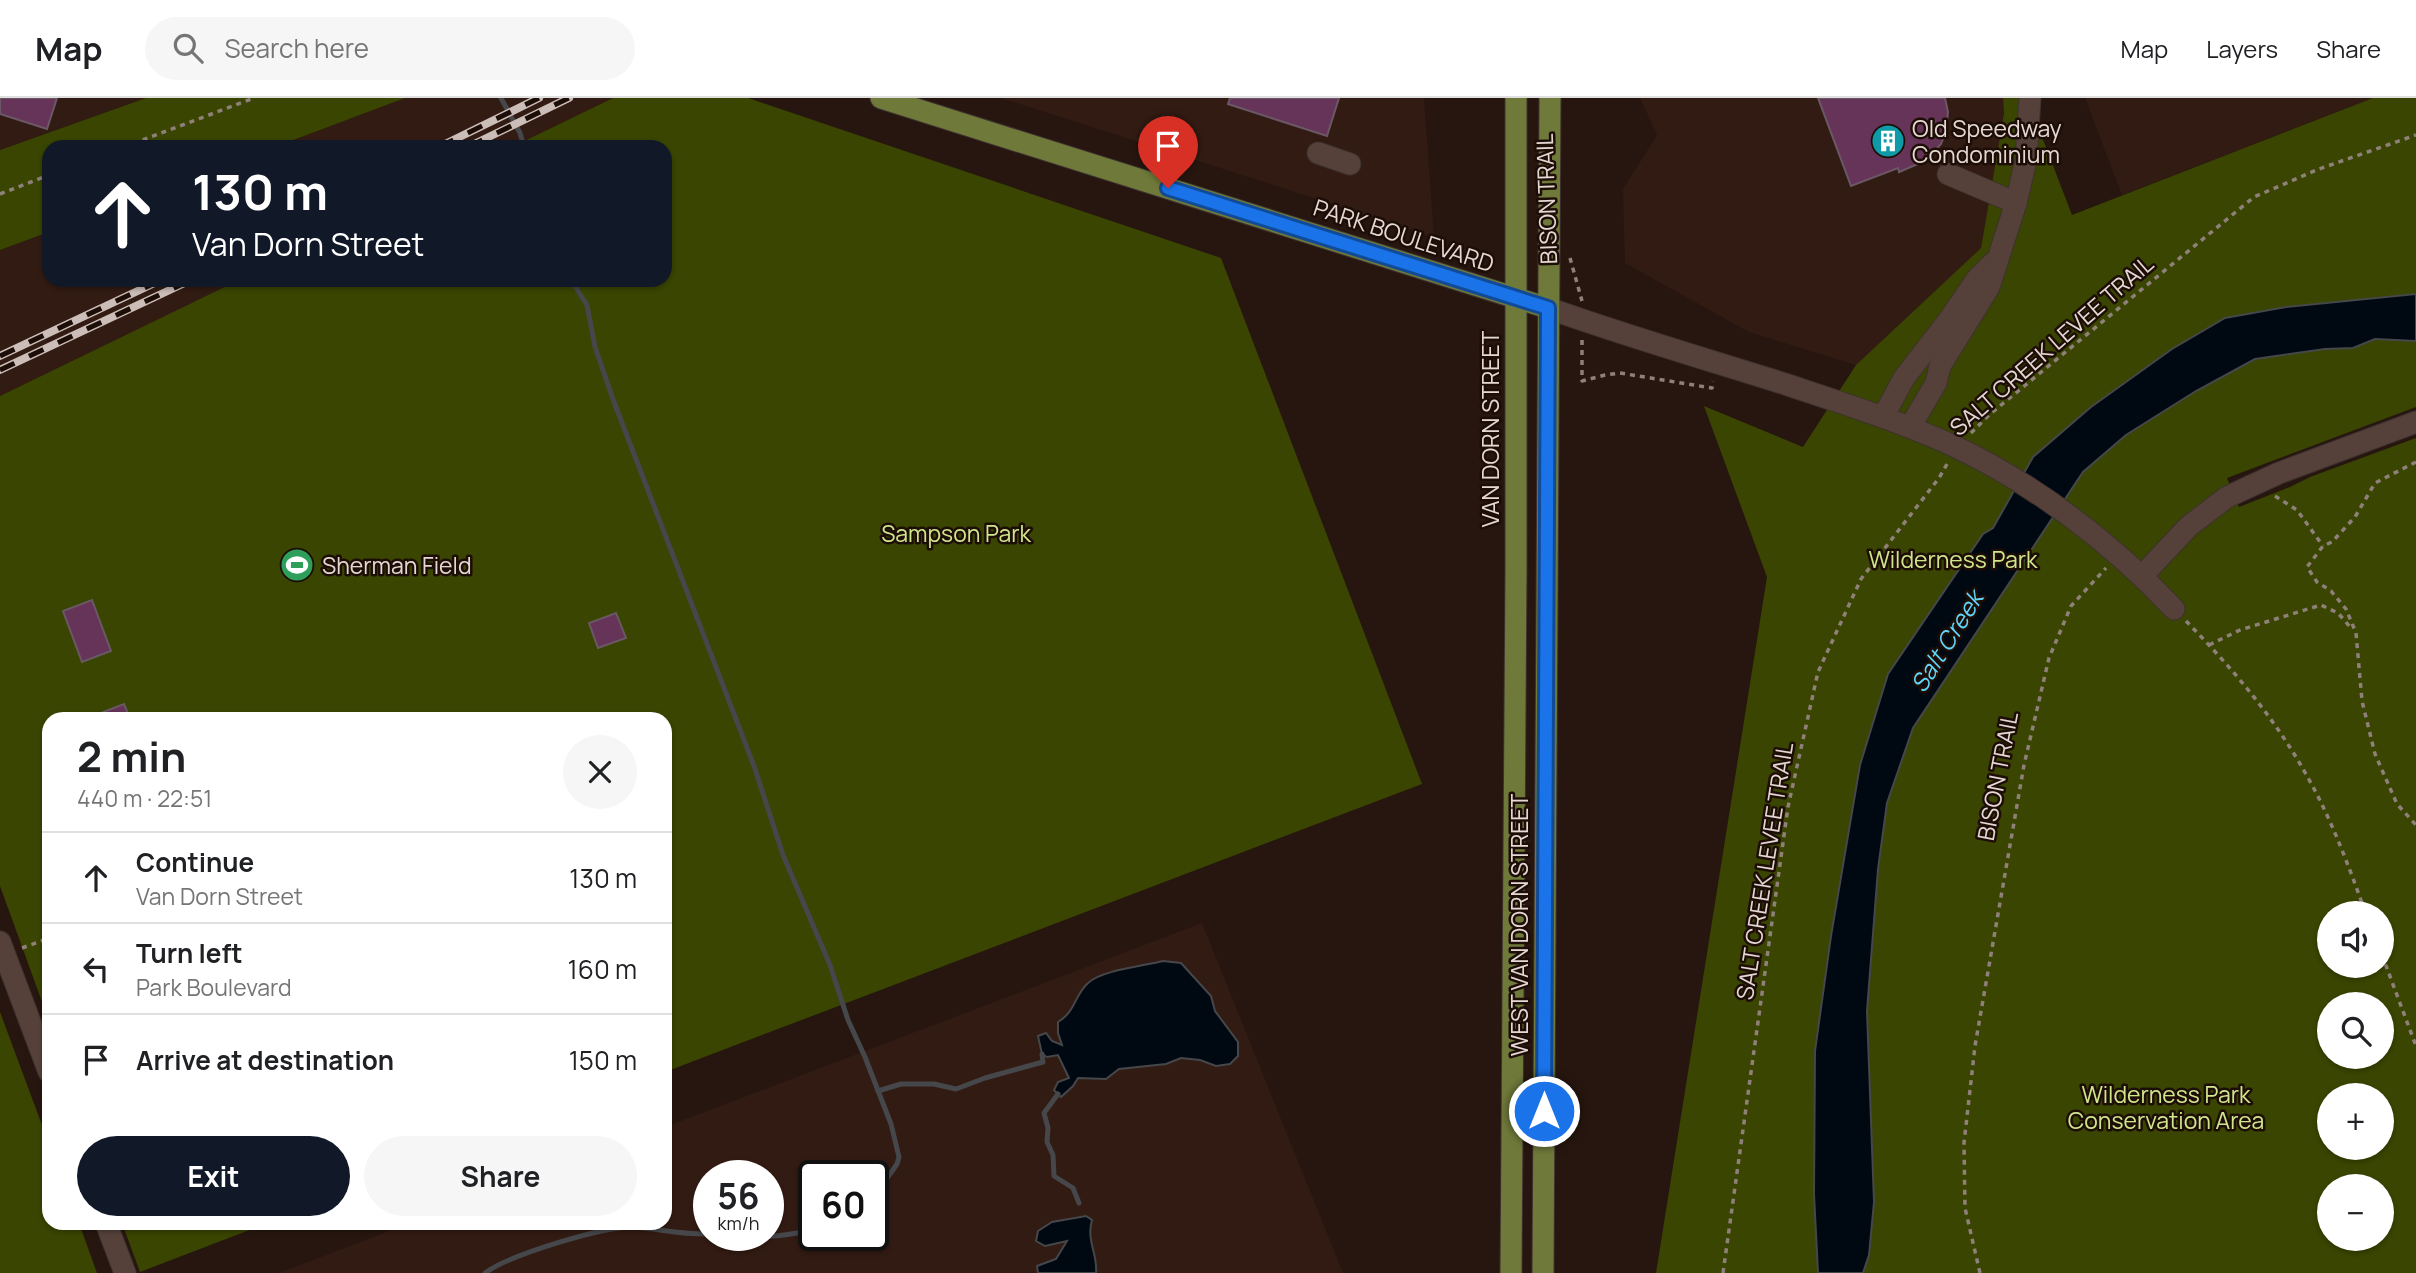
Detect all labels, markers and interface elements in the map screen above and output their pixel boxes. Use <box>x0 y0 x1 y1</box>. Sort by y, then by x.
search box <box>145 17 635 80</box>
text: Map <box>35 26 103 71</box>
icon: search <box>169 29 207 67</box>
text: Search here <box>225 30 369 66</box>
text: Map <box>2121 32 2168 65</box>
text: Layers <box>2206 32 2278 65</box>
text: Share <box>2316 32 2381 65</box>
place label: Old Speedway Condominium <box>1912 112 2062 170</box>
pin <box>1138 116 1198 188</box>
building icon: Old Speedway Condominium <box>1869 122 1907 160</box>
icon: arrive <box>1149 127 1187 165</box>
street label: BISON TRAIL <box>1528 133 1564 265</box>
text: 130 m <box>192 158 328 225</box>
icon: ahead <box>77 168 168 259</box>
street label: PARK BOULEVARD <box>1310 191 1498 279</box>
text: Van Dorn Street <box>192 222 424 266</box>
street label: SALT CREEK LEVEE TRAIL <box>1942 247 2160 442</box>
street label: VAN DORN STREET <box>1474 330 1506 527</box>
park label: Sampson Park <box>881 517 1031 549</box>
park label: Wilderness Park <box>1869 543 2038 575</box>
sports icon: Sherman Field <box>278 546 316 584</box>
place label: Sherman Field <box>322 549 472 581</box>
water label: Salt Creek <box>1902 581 1992 698</box>
street label: BISON TRAIL <box>1969 709 2025 843</box>
text: 2 min <box>77 727 186 785</box>
button: close <box>563 735 637 809</box>
street label: SALT CREEK LEVEE TRAIL <box>1728 740 1800 1002</box>
text: 440 m · 22:51 <box>77 782 212 814</box>
street label: WEST VAN DORN STREET <box>1503 794 1535 1056</box>
text: Continue <box>136 844 254 880</box>
icon: ahead <box>77 859 115 897</box>
text: 130 m <box>569 860 637 896</box>
text: Van Dorn Street <box>136 880 303 912</box>
map controls <box>2317 901 2394 1251</box>
button: sound <box>2317 901 2394 978</box>
text: Turn left <box>136 935 243 971</box>
icon: left <box>77 950 115 988</box>
text: 160 m <box>568 951 637 987</box>
text: Park Boulevard <box>136 971 292 1003</box>
button: search <box>2317 992 2394 1069</box>
icon: arrive <box>77 1041 115 1079</box>
text: Arrive at destination <box>136 1042 394 1078</box>
text: 150 m <box>569 1042 637 1078</box>
position arrow <box>1507 1074 1581 1148</box>
park label: Wilderness Park Conservation Area <box>2068 1078 2264 1136</box>
button: + <box>2317 1083 2394 1160</box>
button: Exit <box>77 1136 350 1216</box>
button: Share <box>364 1136 637 1216</box>
speed limit sign: 60 <box>798 1160 889 1251</box>
text: 56 <box>717 1172 760 1220</box>
button: − <box>2317 1174 2394 1251</box>
text: km/h <box>718 1211 759 1235</box>

